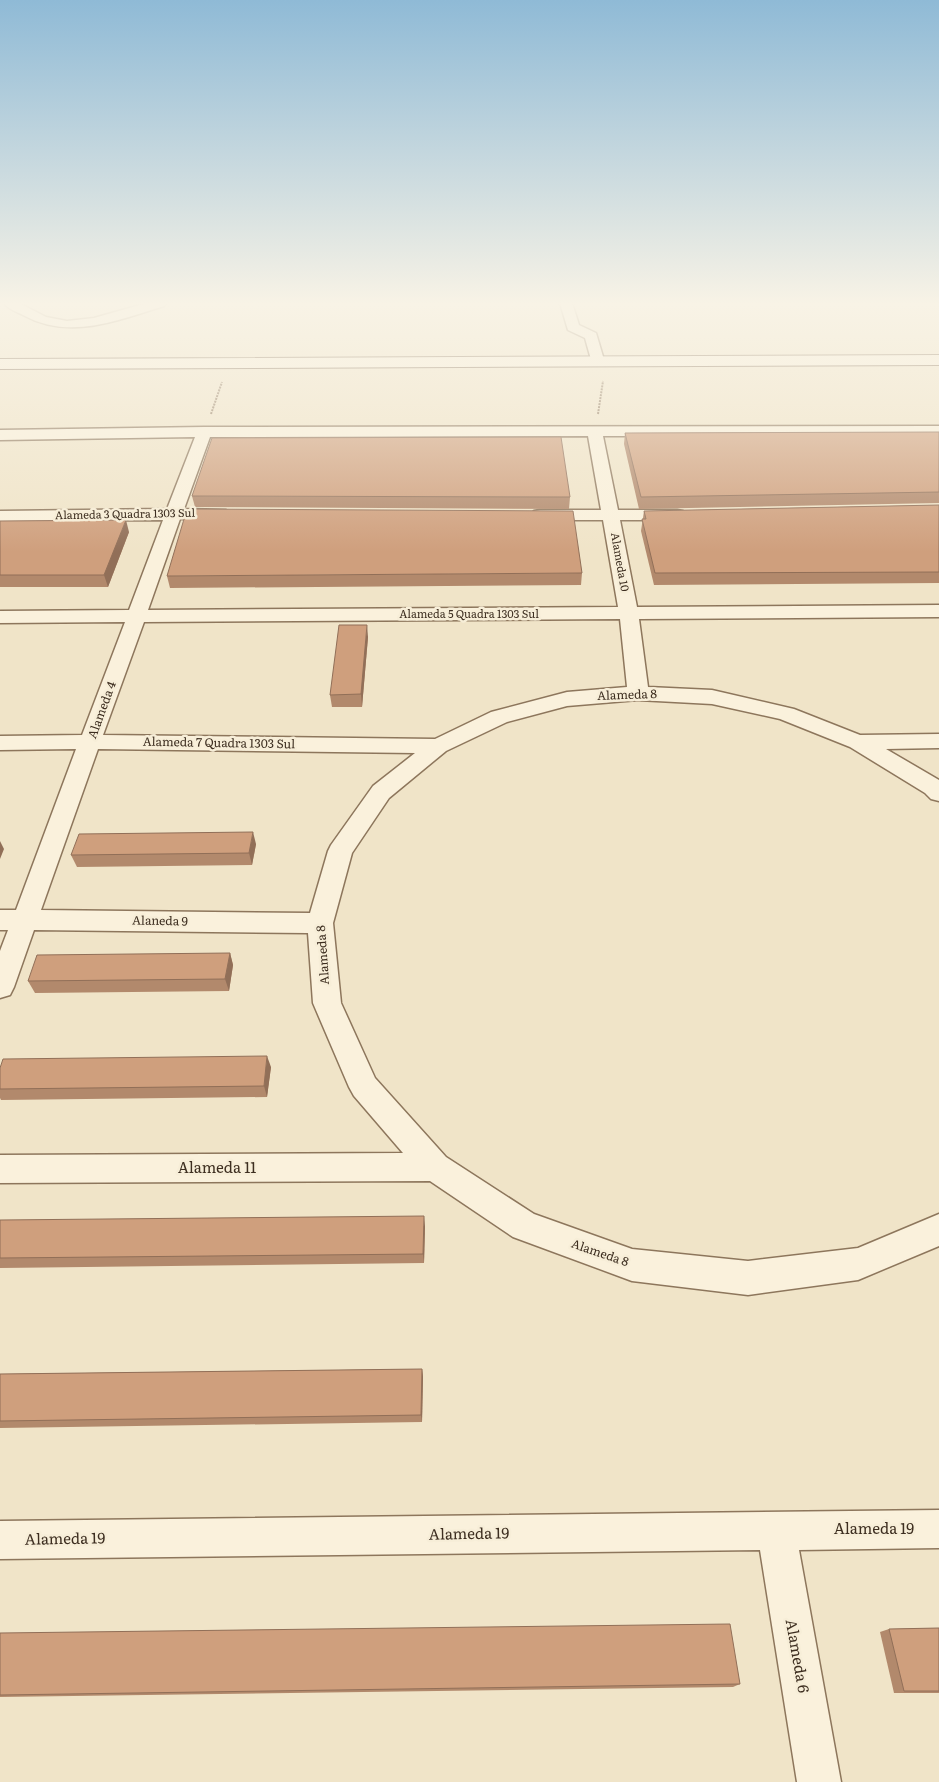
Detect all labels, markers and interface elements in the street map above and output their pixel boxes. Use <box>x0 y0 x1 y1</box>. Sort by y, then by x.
street label: Alameda 3 Quadra 1303 Sul <box>55 504 195 522</box>
street label: Alameda 10 <box>608 531 634 593</box>
street label: Alameda 5 Quadra 1303 Sul <box>399 605 539 621</box>
street label: Alameda 4 <box>82 678 120 741</box>
street label: Alameda 8 <box>597 684 658 704</box>
street label: Alameda 7 Quadra 1303 Sul <box>143 732 295 752</box>
street label: Alaneda 9 <box>132 911 188 929</box>
street label: Alameda 8 <box>311 924 333 986</box>
street label: Alameda 11 <box>178 1155 256 1178</box>
street label: Alameda 8 <box>569 1234 632 1270</box>
street label: Alameda 19 <box>834 1516 914 1539</box>
street label: Alameda 19 <box>429 1520 510 1545</box>
street label: Alameda 19 <box>25 1525 106 1550</box>
street label: Alameda 6 <box>781 1617 816 1694</box>

